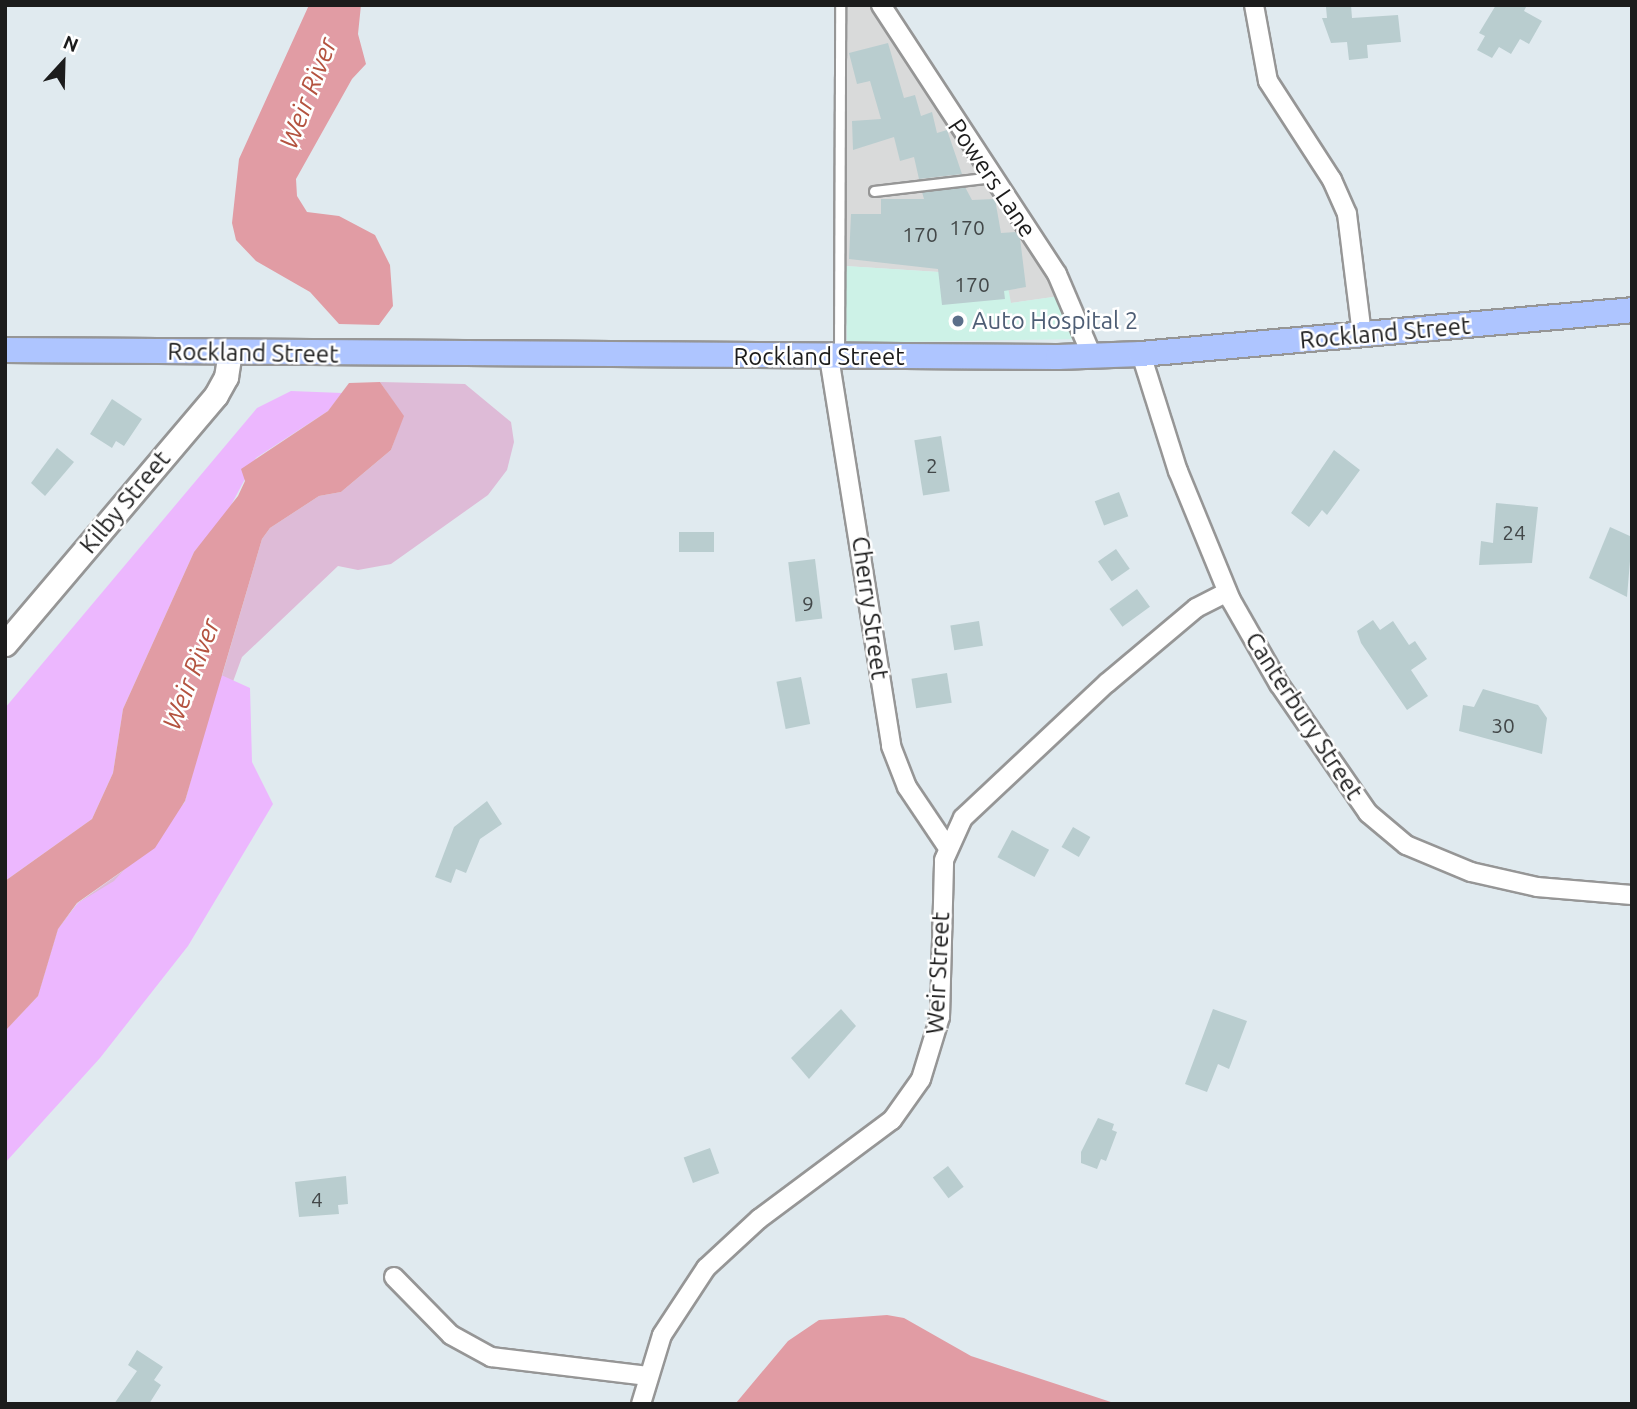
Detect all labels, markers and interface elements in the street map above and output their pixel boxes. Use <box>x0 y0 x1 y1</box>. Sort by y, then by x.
north arrow <box>28 28 98 98</box>
text: N <box>60 31 82 56</box>
water label: Weir River <box>273 33 343 153</box>
street label: Powers Lane <box>942 113 1042 243</box>
house number: 170 <box>949 214 985 240</box>
house number: 170 <box>902 221 938 247</box>
house number: 170 <box>954 271 990 297</box>
place label: Auto Hospital 2 <box>972 307 1138 335</box>
street label: Rockland Street <box>1298 311 1472 355</box>
marker: Auto Hospital 2 <box>950 313 966 329</box>
street label: Rockland Street <box>167 337 339 369</box>
street label: Rockland Street <box>733 343 905 371</box>
street label: Kilby Street <box>74 445 176 559</box>
house number: 2 <box>926 452 938 478</box>
house number: 24 <box>1502 519 1526 545</box>
street label: Cherry Street <box>846 534 894 682</box>
house number: 9 <box>802 590 814 616</box>
water label: Weir River <box>156 614 226 734</box>
street label: Canterbury Street <box>1239 627 1369 805</box>
house number: 30 <box>1491 712 1515 738</box>
street label: Weir Street <box>920 911 956 1035</box>
house number: 4 <box>311 1186 323 1212</box>

